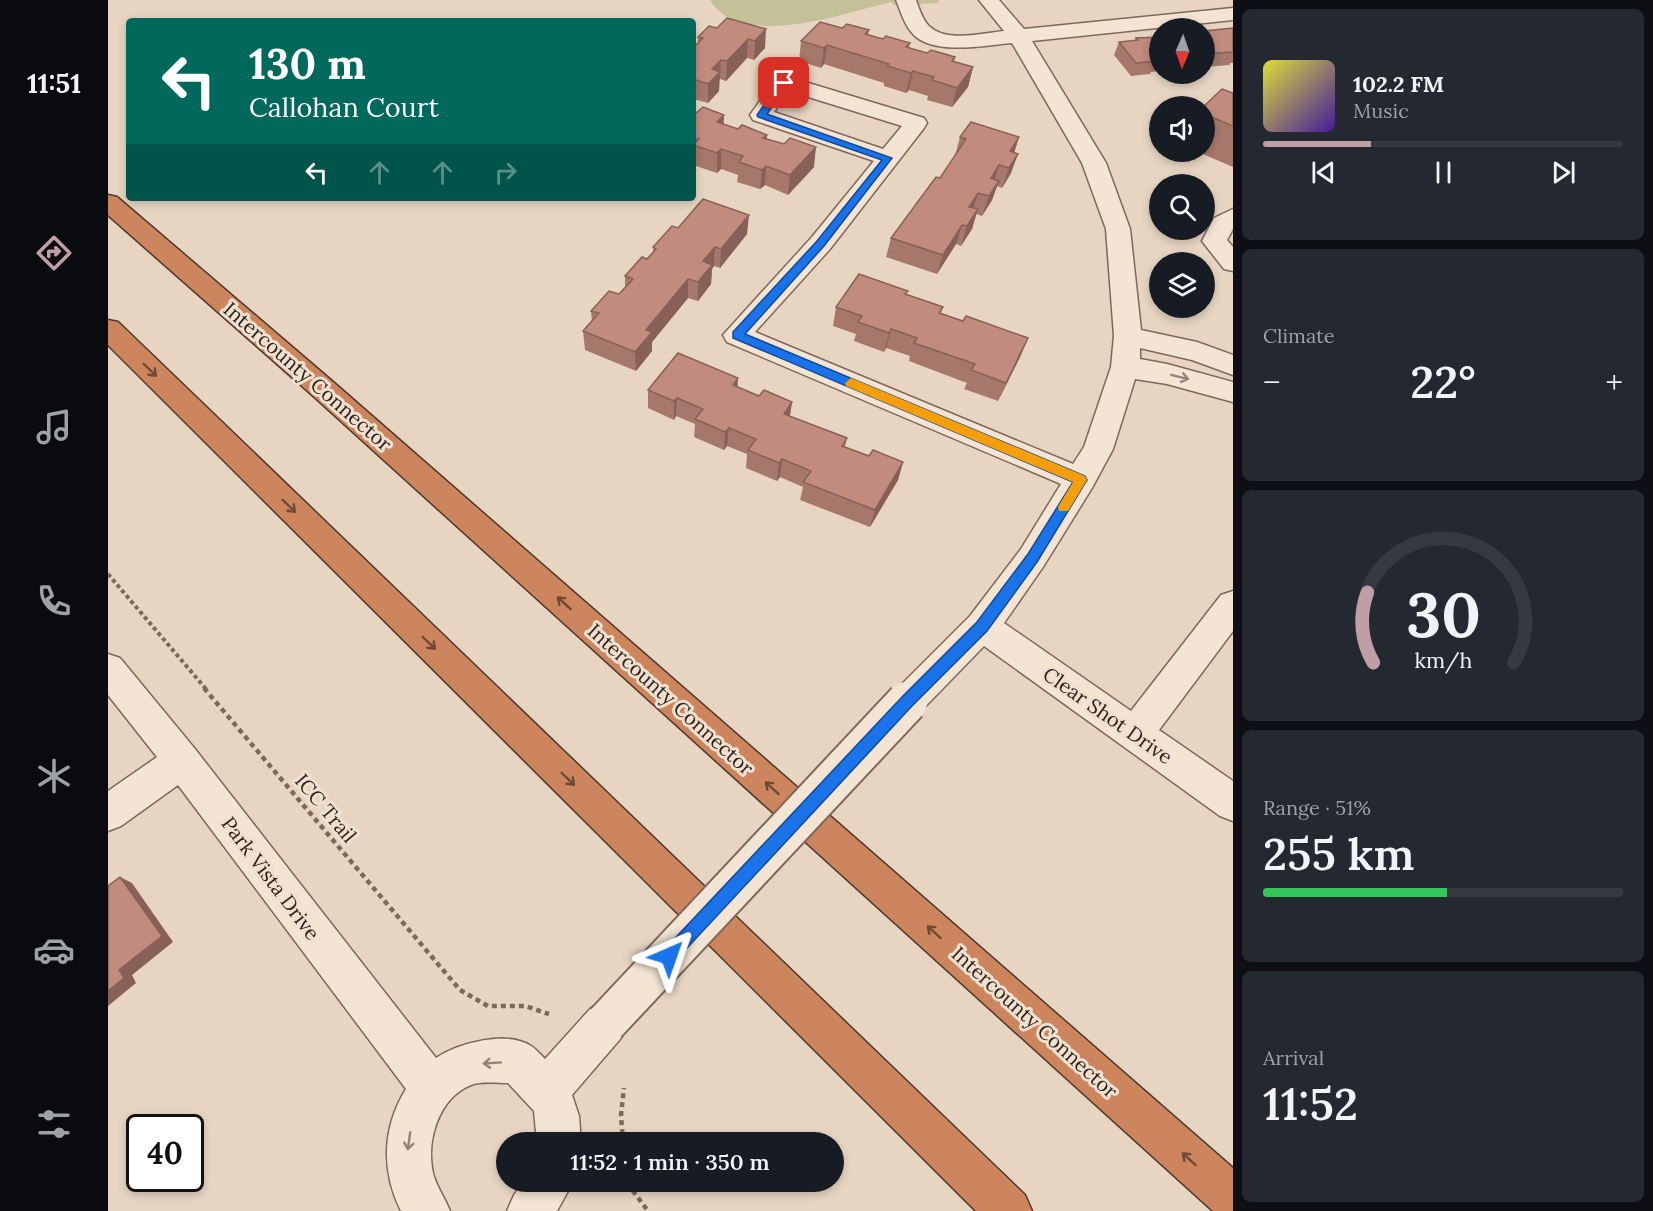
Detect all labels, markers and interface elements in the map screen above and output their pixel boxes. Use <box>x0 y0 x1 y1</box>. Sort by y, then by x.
north arrow <box>1149 18 1215 84</box>
map controls <box>1149 18 1215 318</box>
text: 130 m <box>249 37 366 91</box>
icon: left <box>150 42 228 120</box>
pin <box>758 57 809 108</box>
text: 11:51 <box>27 66 81 100</box>
icon: arrive <box>767 66 800 99</box>
text: 102.2 FM <box>1353 70 1444 98</box>
text: Callohan Court <box>249 90 439 124</box>
button: sound <box>1149 96 1215 162</box>
text: Music <box>1353 98 1409 123</box>
icon: left <box>300 156 333 189</box>
icon: ahead <box>363 156 396 189</box>
icon: ahead <box>426 156 459 189</box>
icon: right <box>489 156 522 189</box>
icon: previous <box>1307 156 1340 189</box>
icon: pause <box>1427 156 1460 189</box>
icon: next <box>1547 156 1580 189</box>
button: search <box>1149 174 1215 240</box>
icon: directions <box>33 232 75 274</box>
button: layers <box>1149 252 1215 318</box>
street label: Intercounty Connector <box>219 296 397 456</box>
text: Climate <box>1263 323 1335 348</box>
text: 22° <box>1410 353 1476 410</box>
text: − <box>1263 361 1281 403</box>
text: + <box>1606 361 1623 403</box>
one-way arrow <box>142 363 157 378</box>
one-way arrow <box>1170 372 1189 383</box>
icon: music <box>33 406 75 448</box>
one-way arrow <box>282 499 297 514</box>
text: 30 <box>1406 574 1480 654</box>
icon: phone <box>33 580 75 622</box>
one-way arrow <box>557 596 572 610</box>
street label: Intercounty Connector <box>583 618 759 780</box>
one-way arrow <box>421 635 436 650</box>
text: km/h <box>1414 646 1472 674</box>
street label: Clear Shot Drive <box>1038 661 1178 769</box>
icon: climate <box>33 755 75 797</box>
street label: ICC Trail <box>290 769 362 847</box>
one-way arrow <box>561 772 576 786</box>
one-way arrow <box>765 781 780 795</box>
text: Range · 51% <box>1263 795 1371 820</box>
street label: Park Vista Drive <box>217 811 326 945</box>
text: 255 km <box>1263 825 1415 882</box>
position arrow <box>637 924 701 988</box>
one-way arrow <box>926 925 941 939</box>
icon: car <box>33 929 75 971</box>
street label: Intercounty Connector <box>947 941 1123 1103</box>
text: Arrival <box>1263 1045 1324 1070</box>
one-way arrow <box>483 1058 503 1069</box>
text: 11:52 <box>1263 1075 1358 1132</box>
icon: filters <box>33 1103 75 1145</box>
speed limit sign: 40 <box>126 1114 204 1192</box>
one-way arrow <box>403 1131 414 1150</box>
text: 11:52 · 1 min · 350 m <box>571 1148 769 1176</box>
one-way arrow <box>1182 1152 1197 1166</box>

